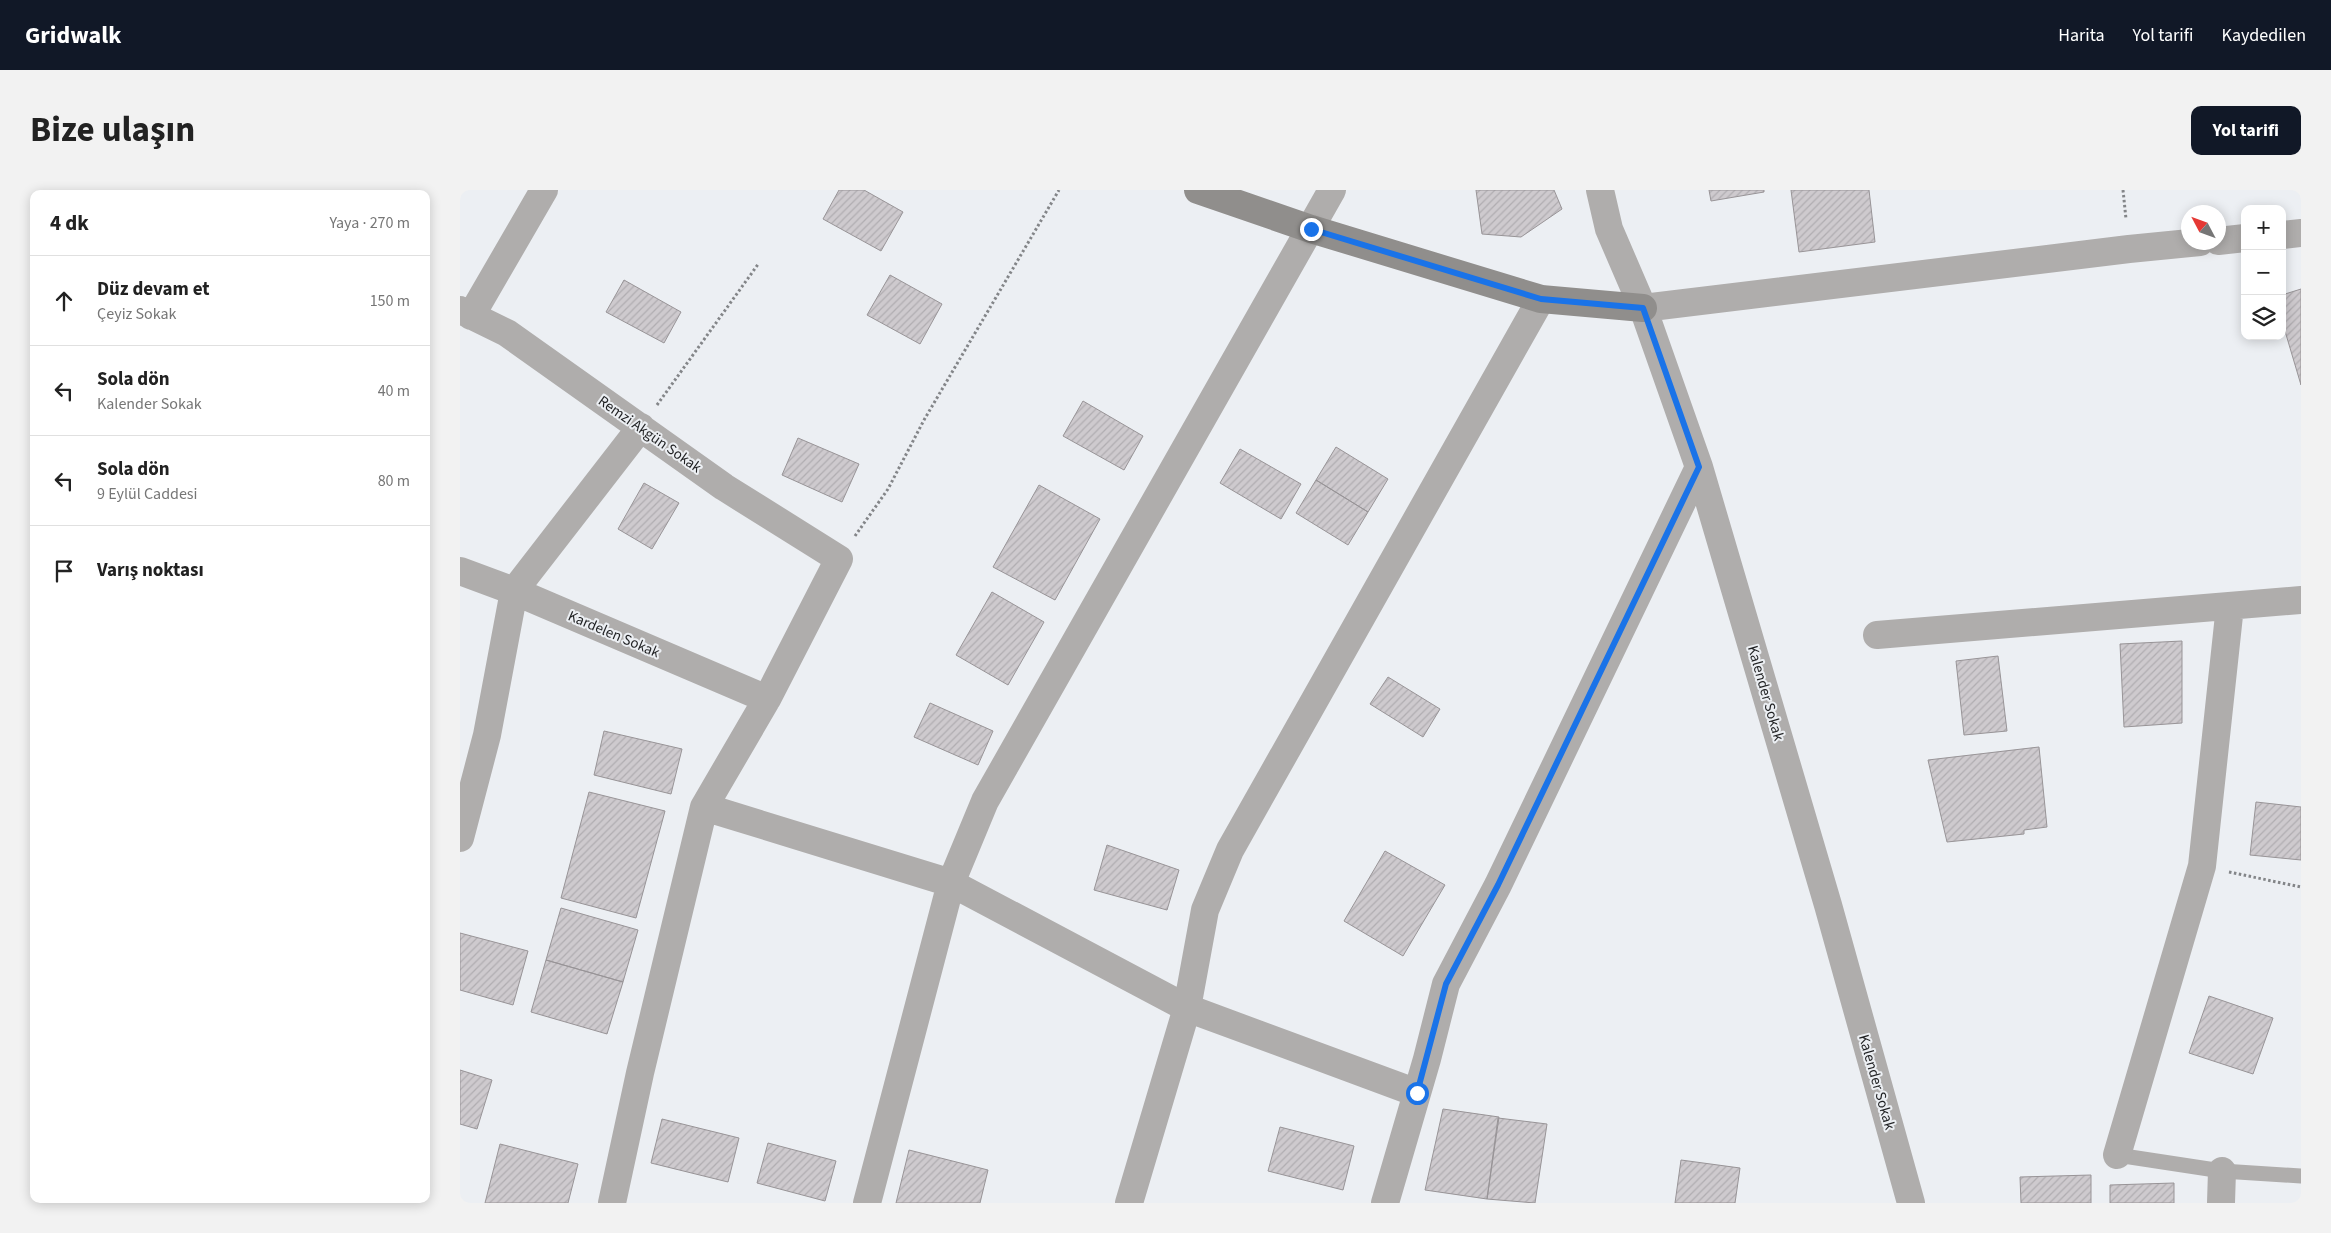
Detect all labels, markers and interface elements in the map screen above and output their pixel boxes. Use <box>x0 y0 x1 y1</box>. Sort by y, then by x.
text: Gridwalk <box>25 18 121 53</box>
text: Harita <box>2058 23 2105 48</box>
text: Yol tarifi <box>2133 23 2193 48</box>
text: Kaydedilen <box>2221 23 2306 48</box>
text: Bize ulaşın <box>30 105 195 155</box>
button: Yol tarifi <box>2191 106 2301 155</box>
north arrow <box>2181 205 2226 250</box>
map controls <box>2241 205 2286 340</box>
button: + <box>2241 205 2286 250</box>
text: 4 dk <box>50 208 89 238</box>
text: Yaya · 270 m <box>329 212 410 234</box>
route end <box>1300 218 1323 241</box>
button: − <box>2241 250 2286 295</box>
text: Düz devam et <box>97 276 210 303</box>
icon: ahead <box>50 287 78 315</box>
text: 150 m <box>370 290 410 312</box>
button: layers <box>2241 295 2286 340</box>
text: Çeyiz Sokak <box>97 303 177 325</box>
text: Sola dön <box>97 366 170 393</box>
icon: left <box>50 377 78 405</box>
text: 40 m <box>378 380 410 402</box>
street label: Remzi Akgün Sokak <box>594 391 706 478</box>
text: Kalender Sokak <box>97 393 202 415</box>
text: Sola dön <box>97 456 170 483</box>
icon: left <box>50 467 78 495</box>
text: 80 m <box>378 470 410 492</box>
text: 9 Eylül Caddesi <box>97 483 198 505</box>
icon: arrive <box>50 557 78 585</box>
text: Varış noktası <box>97 557 204 584</box>
street label: Kardelen Sokak <box>565 606 664 663</box>
street label: Kalender Sokak <box>1742 643 1789 744</box>
street label: Kalender Sokak <box>1853 1032 1900 1133</box>
route start <box>1406 1082 1429 1105</box>

